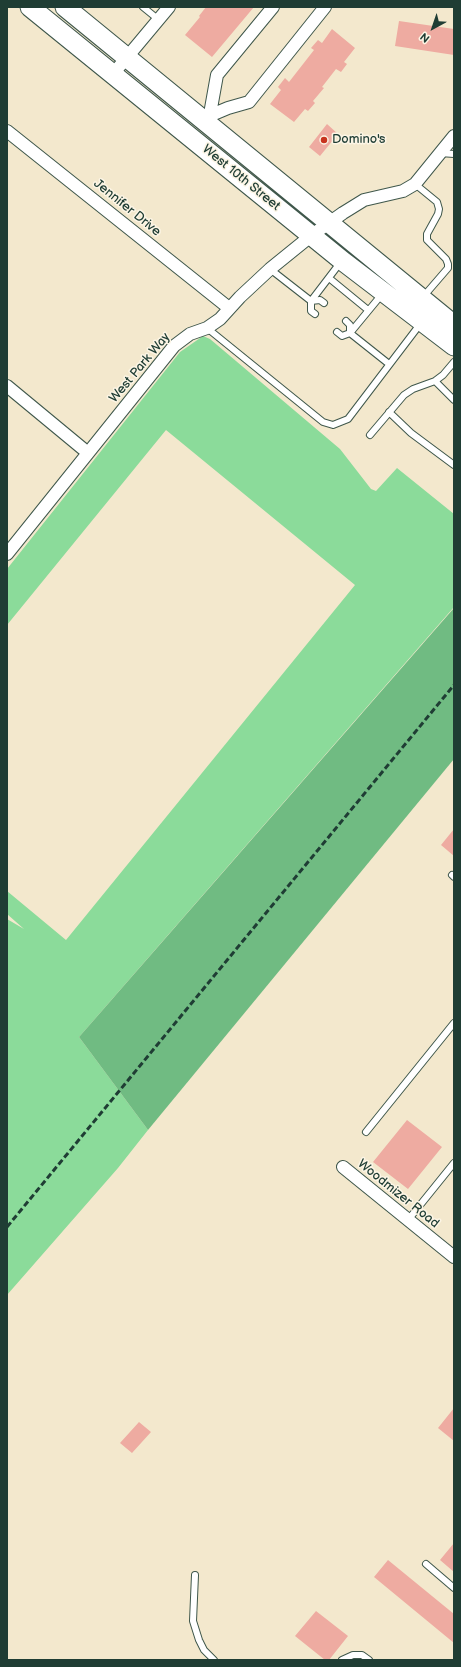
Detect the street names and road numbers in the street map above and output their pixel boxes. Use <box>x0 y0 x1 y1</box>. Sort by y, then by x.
street label: West 10th Street <box>199 142 283 214</box>
street label: Jennifer Drive <box>90 176 164 240</box>
street label: West Park Way <box>106 330 174 406</box>
street label: Woodmizer Road <box>354 1156 442 1232</box>

